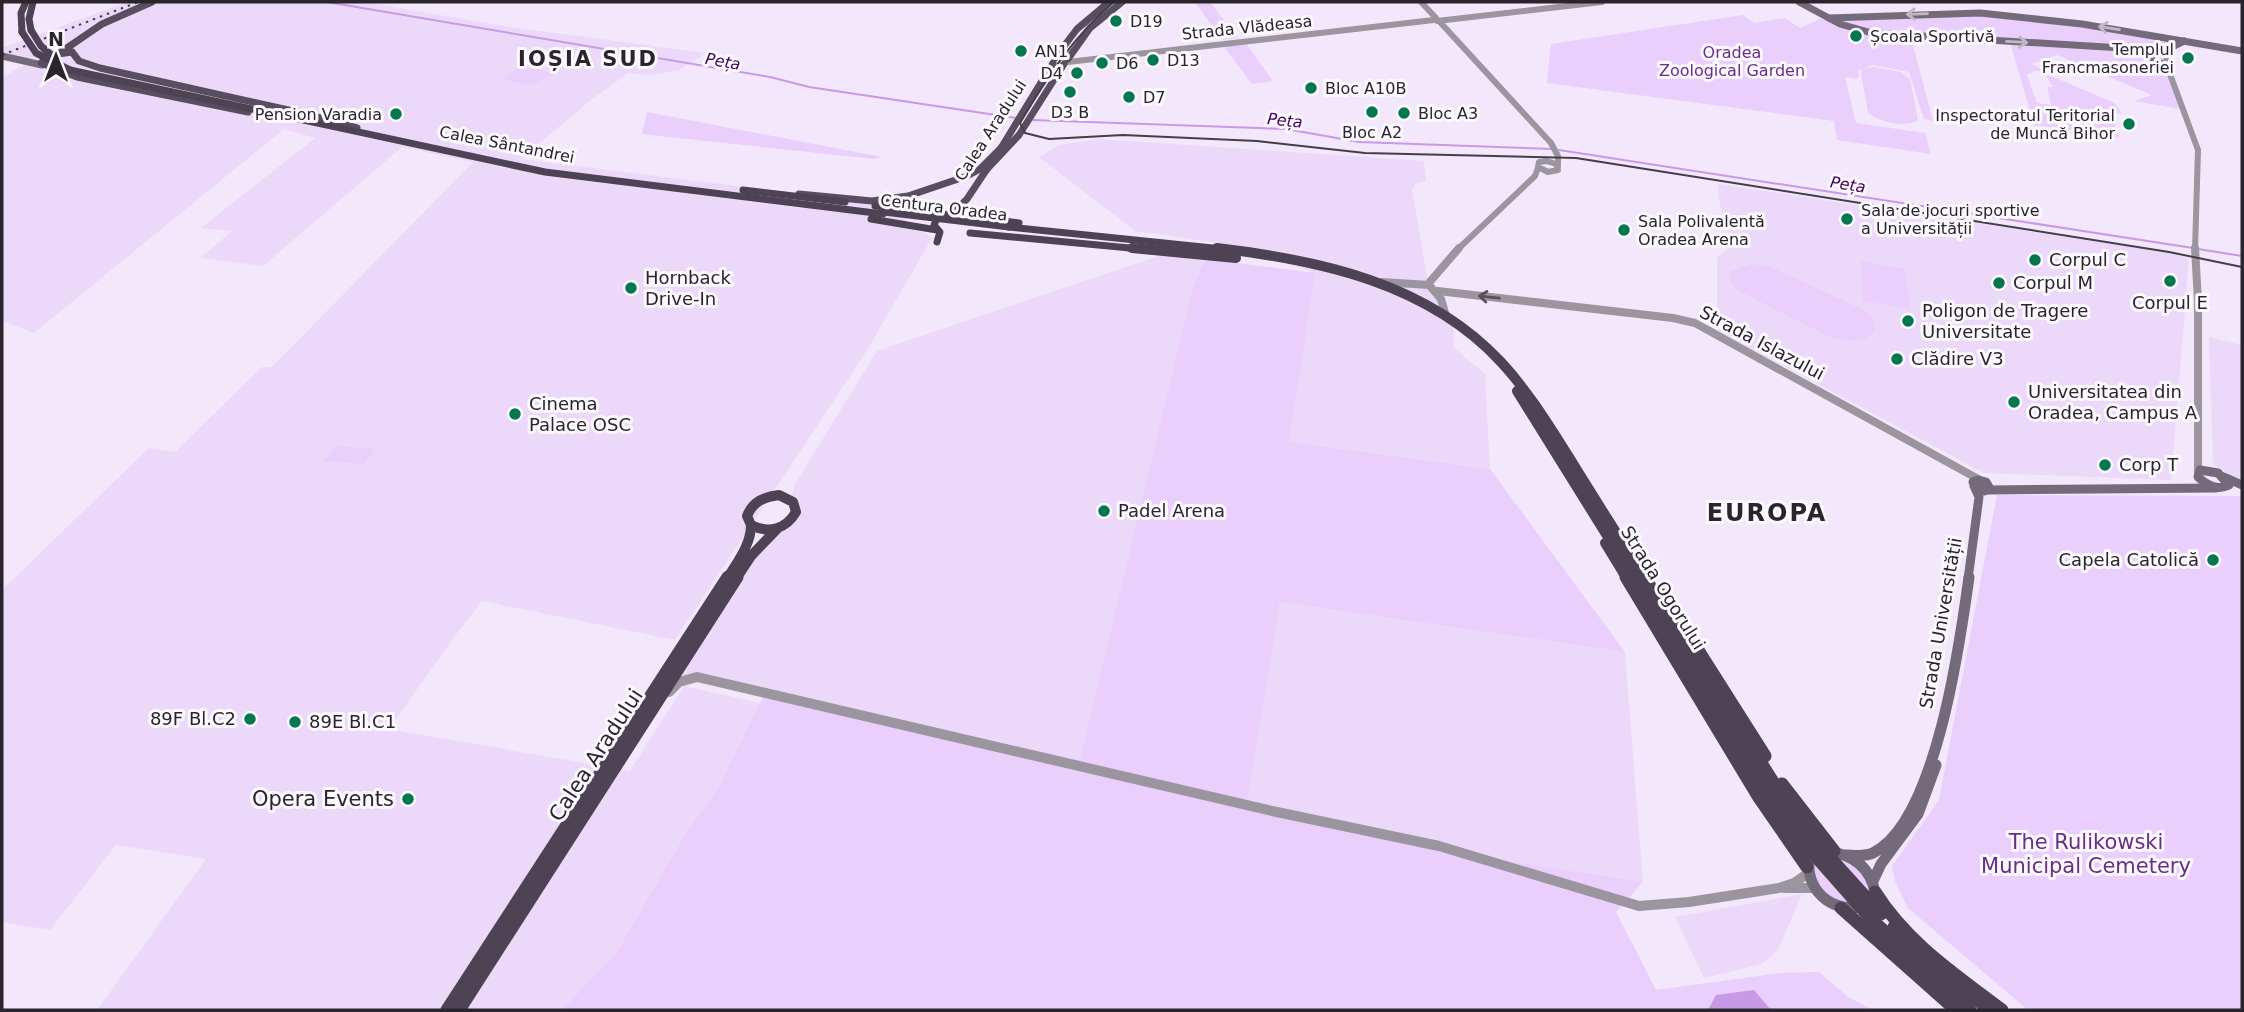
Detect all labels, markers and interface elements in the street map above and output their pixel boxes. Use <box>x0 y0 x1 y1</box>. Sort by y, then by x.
one-way arrow <box>1905 8 1928 21</box>
street label: Strada Vlădeasa <box>1181 11 1313 44</box>
place label: D19 <box>1130 12 1163 31</box>
marker: D19 <box>1108 13 1124 29</box>
north arrow <box>21 21 91 91</box>
one-way arrow <box>2098 21 2121 34</box>
place label: Școala Sportivă <box>1870 27 1995 46</box>
text: N <box>48 28 64 50</box>
marker: Școala Sportivă <box>1848 28 1864 44</box>
one-way arrow <box>2005 35 2028 48</box>
place label: Templul Francmasoneriei <box>2042 40 2174 77</box>
place label: AN1 <box>1035 42 1068 61</box>
marker: AN1 <box>1013 43 1029 59</box>
park label: Oradea Zoological Garden <box>1659 43 1805 80</box>
district label: IOȘIA SUD <box>518 47 658 71</box>
water label: Peța <box>704 49 742 74</box>
marker: Templul Francmasoneriei <box>2180 50 2196 66</box>
place label: D13 <box>1167 51 1200 70</box>
marker: D13 <box>1145 52 1161 68</box>
place label: D6 <box>1116 54 1139 73</box>
marker: D6 <box>1094 55 1110 71</box>
place label: D4 <box>1041 64 1063 83</box>
marker: D4 <box>1069 65 1085 81</box>
street label: Calea Aradului <box>951 76 1030 184</box>
place label: Bloc A10B <box>1325 79 1406 98</box>
marker: Bloc A10B <box>1303 80 1319 96</box>
marker: D3 B <box>1062 84 1078 100</box>
place label: D7 <box>1143 88 1166 107</box>
marker: D7 <box>1121 89 1137 105</box>
place label: D3 B <box>1051 103 1089 122</box>
marker: Bloc A2 <box>1364 104 1380 120</box>
place label: Bloc A3 <box>1418 104 1478 123</box>
place label: Pension Varadia <box>255 105 382 124</box>
marker: Bloc A3 <box>1396 105 1412 121</box>
marker: Pension Varadia <box>388 106 404 122</box>
place label: Inspectoratul Teritorial de Muncă Bihor <box>1935 106 2115 143</box>
water label: Peța <box>1266 109 1304 132</box>
marker: Inspectoratul Teritorial de Muncă Bihor <box>2121 116 2137 132</box>
street label: Calea Sântandrei <box>438 122 576 167</box>
place label: Bloc A2 <box>1342 123 1402 142</box>
water label: Peța <box>1829 172 1867 197</box>
street label: Centura Oradea <box>879 190 1009 225</box>
place label: Sala de jocuri sportive a Universității <box>1861 201 2040 238</box>
marker: Sala de jocuri sportive a Universității <box>1839 211 1855 227</box>
place label: Sala Polivalentă Oradea Arena <box>1638 212 1765 249</box>
marker: Sala Polivalentă Oradea Arena <box>1616 222 1632 238</box>
place label: Corpul C <box>2049 249 2126 270</box>
marker: Corpul C <box>2027 252 2043 268</box>
place label: Hornback Drive-In <box>645 267 731 309</box>
place label: Corpul M <box>2013 272 2093 293</box>
marker: Corpul E <box>2162 273 2178 289</box>
marker: Corpul M <box>1991 275 2007 291</box>
marker: Hornback Drive-In <box>623 280 639 296</box>
one-way arrow <box>1478 290 1501 303</box>
place label: Corpul E <box>2132 292 2208 313</box>
place label: Poligon de Tragere Universitate <box>1922 300 2088 342</box>
street label: Strada Islazului <box>1696 301 1828 384</box>
marker: Poligon de Tragere Universitate <box>1900 313 1916 329</box>
place label: Clădire V3 <box>1911 348 2004 369</box>
marker: Clădire V3 <box>1889 351 1905 367</box>
place label: Universitatea din Oradea, Campus A <box>2028 381 2198 423</box>
place label: Cinema Palace OSC <box>529 393 631 435</box>
marker: Universitatea din Oradea, Campus A <box>2006 394 2022 410</box>
marker: Cinema Palace OSC <box>507 406 523 422</box>
place label: Corp T <box>2119 454 2179 475</box>
marker: Corp T <box>2097 457 2113 473</box>
district label: EUROPA <box>1707 499 1827 527</box>
place label: Padel Arena <box>1118 500 1225 521</box>
marker: Padel Arena <box>1096 503 1112 519</box>
street label: Strada Ogorului <box>1617 522 1710 653</box>
street label: Strada Universității <box>1915 536 1966 710</box>
place label: Capela Catolică <box>2059 549 2199 570</box>
marker: Capela Catolică <box>2205 552 2221 568</box>
street label: Calea Aradului <box>544 684 648 826</box>
place label: 89F Bl.C2 <box>150 708 236 729</box>
marker: 89F Bl.C2 <box>242 711 258 727</box>
place label: 89E Bl.C1 <box>309 711 396 732</box>
marker: 89E Bl.C1 <box>287 714 303 730</box>
place label: Opera Events <box>252 787 394 811</box>
marker: Opera Events <box>400 791 416 807</box>
park label: The Rulikowski Municipal Cemetery <box>1981 830 2191 878</box>

